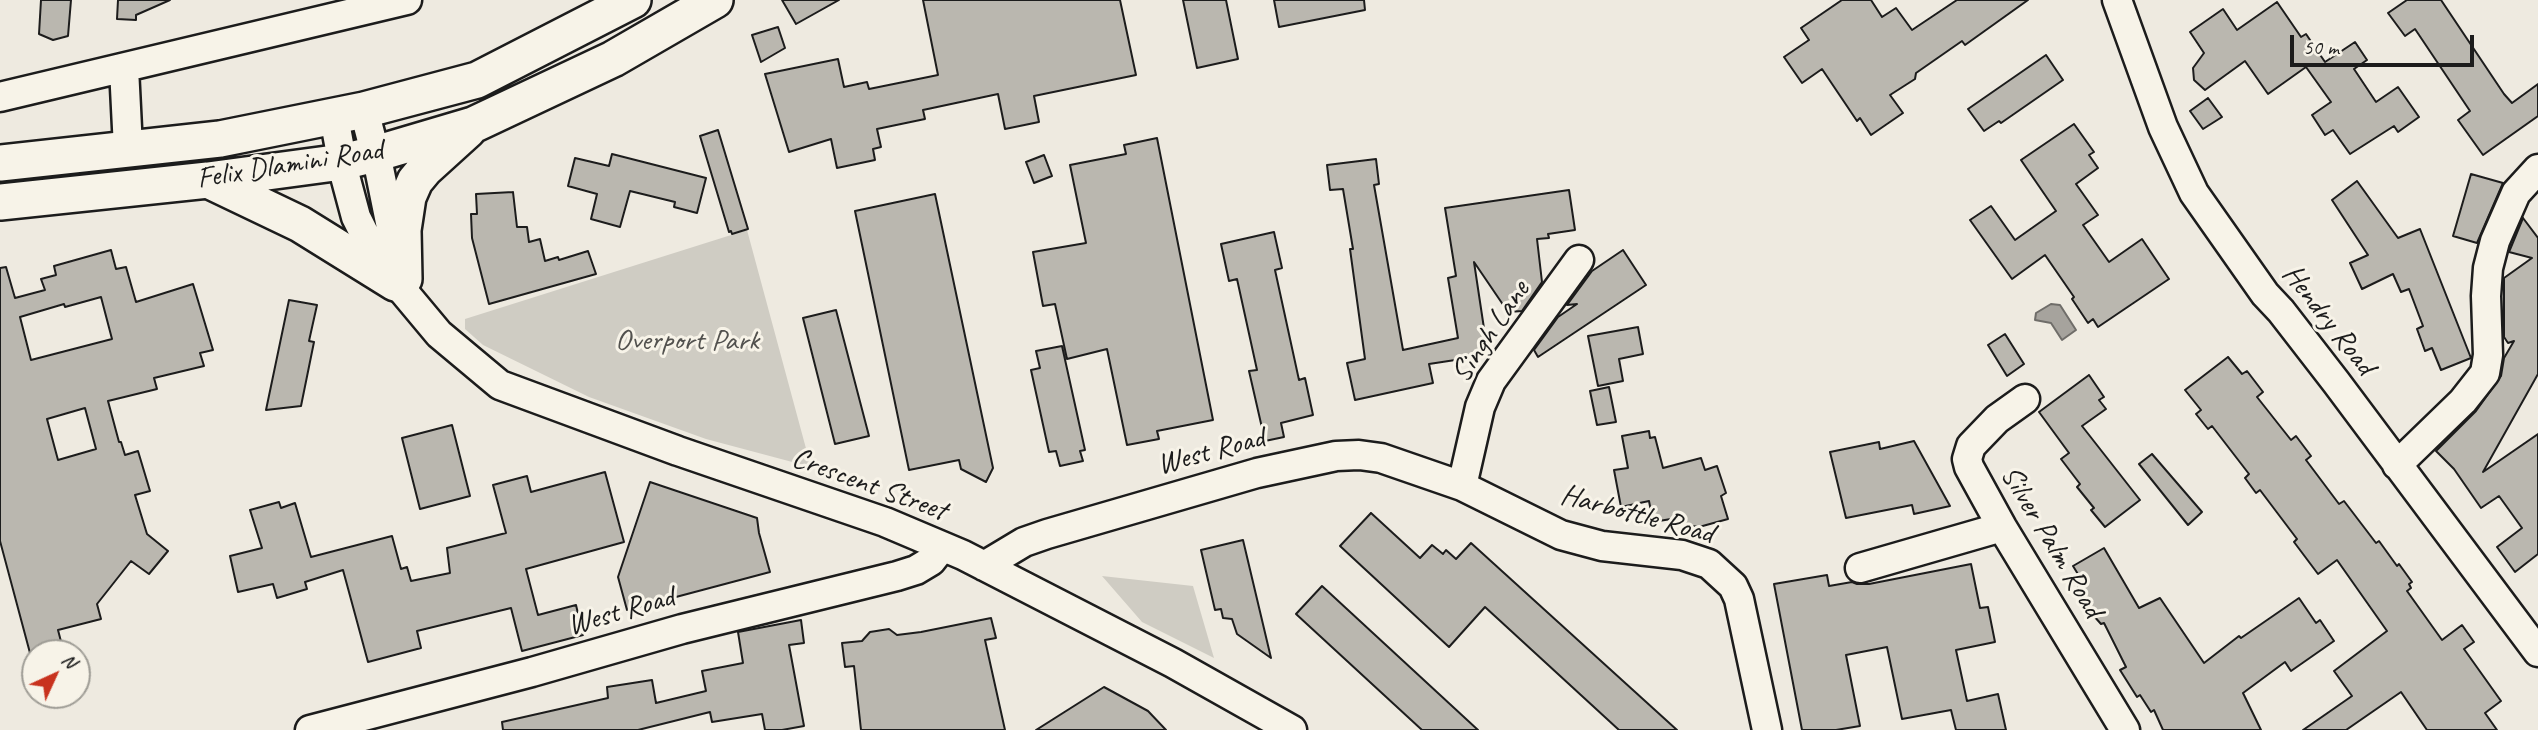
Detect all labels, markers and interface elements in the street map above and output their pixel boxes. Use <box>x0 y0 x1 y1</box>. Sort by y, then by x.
scale bar <box>2293 21 2477 65</box>
text: 50 m <box>2303 34 2339 60</box>
street label: Felix Dlamini Road <box>194 133 386 197</box>
street label: Hendry Road <box>2274 258 2382 382</box>
street label: Singh Lane <box>1444 274 1538 390</box>
park label: Overport Park <box>615 323 759 359</box>
street label: West Road <box>1154 420 1268 484</box>
street label: Crescent Street <box>787 440 951 530</box>
street label: Silver Palm Road <box>1992 460 2110 624</box>
street label: Harbottle Road <box>1557 477 1717 553</box>
street label: West Road <box>564 580 678 644</box>
north arrow <box>21 639 91 709</box>
text: N <box>57 648 82 673</box>

